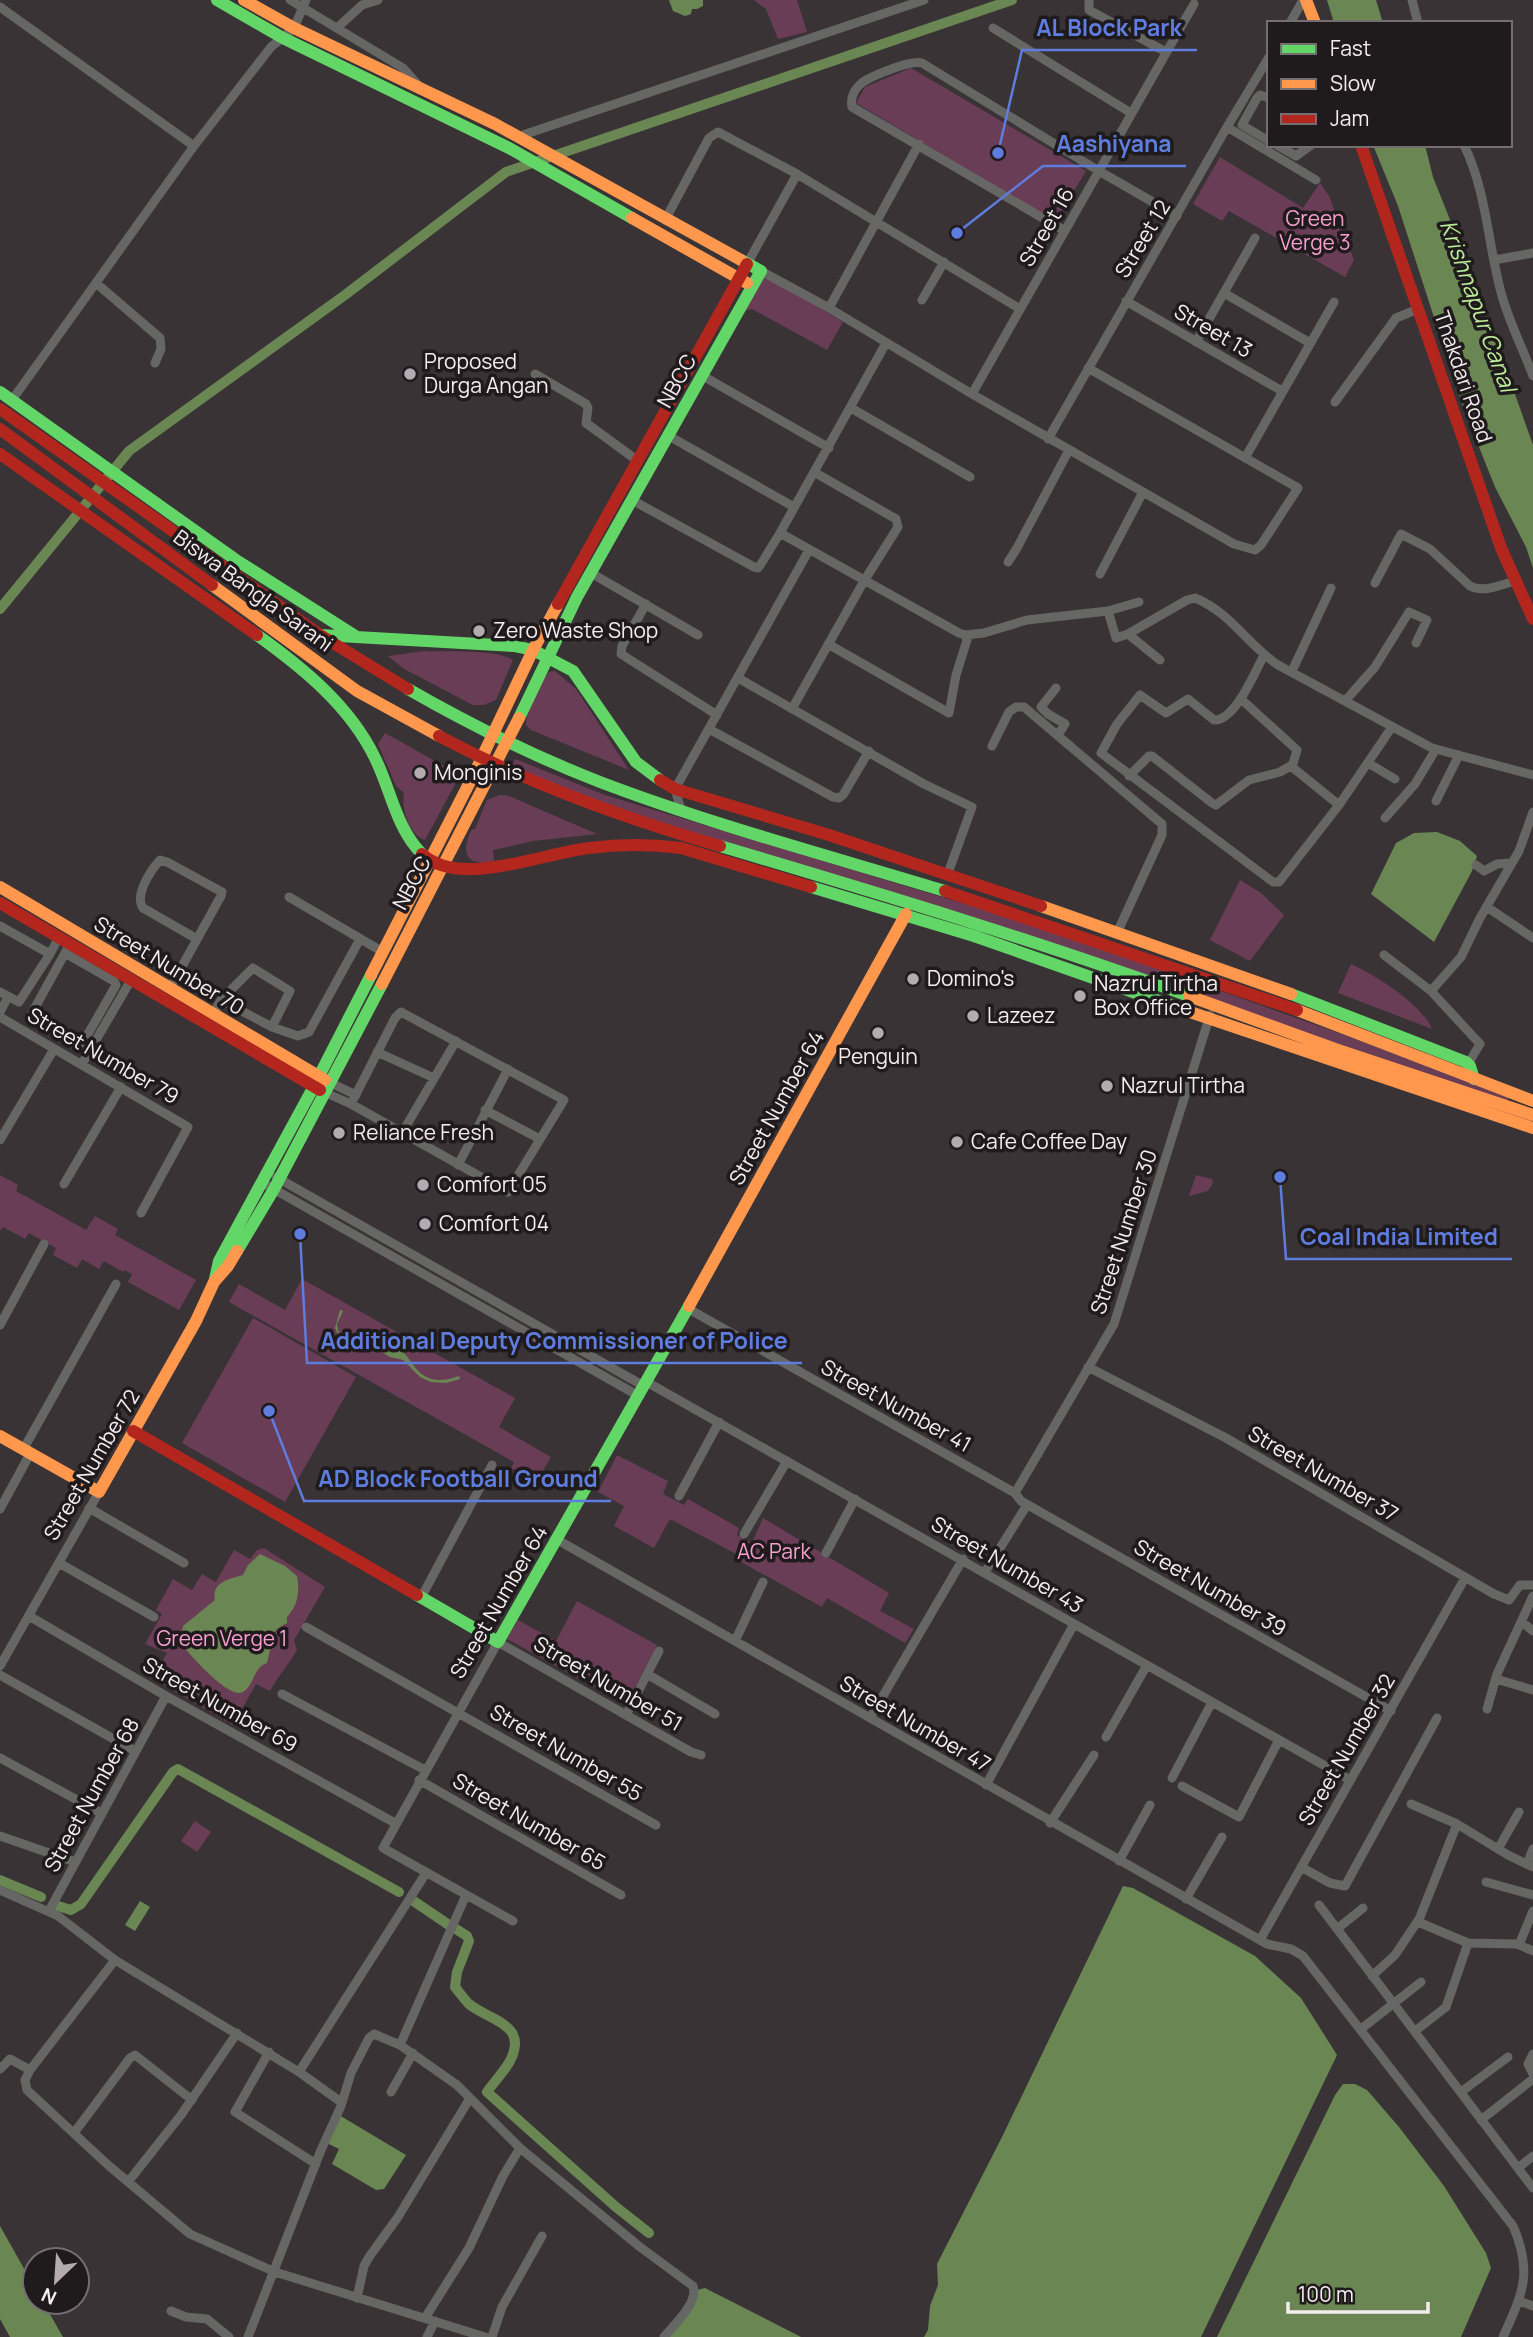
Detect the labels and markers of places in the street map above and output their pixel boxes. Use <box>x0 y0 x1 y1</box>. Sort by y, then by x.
callout: AL Block Park <box>1022 6 1197 50</box>
callout: Aashiyana <box>1043 122 1186 166</box>
place label: Proposed Durga Angan <box>424 347 548 399</box>
marker: Proposed Durga Angan <box>402 366 418 382</box>
place label: Zero Waste Shop <box>493 616 658 644</box>
marker: Zero Waste Shop <box>471 623 487 639</box>
place label: Monginis <box>434 758 522 786</box>
marker: Monginis <box>412 765 428 781</box>
place label: Domino's <box>927 964 1014 992</box>
place label: Nazrul Tirtha Box Office <box>1094 969 1218 1021</box>
marker: Domino's <box>905 971 921 987</box>
marker: Nazrul Tirtha Box Office <box>1072 988 1088 1004</box>
place label: Lazeez <box>987 1001 1055 1029</box>
marker: Lazeez <box>965 1008 981 1024</box>
marker: Penguin <box>870 1025 886 1041</box>
place label: Penguin <box>838 1042 918 1070</box>
place label: Nazrul Tirtha <box>1121 1071 1245 1099</box>
marker: Nazrul Tirtha <box>1099 1078 1115 1094</box>
place label: Reliance Fresh <box>353 1118 494 1146</box>
marker: Reliance Fresh <box>331 1125 347 1141</box>
place label: Cafe Coffee Day <box>971 1127 1127 1155</box>
marker: Cafe Coffee Day <box>949 1134 965 1150</box>
place label: Comfort 05 <box>437 1170 547 1198</box>
marker: Comfort 05 <box>415 1177 431 1193</box>
place label: Comfort 04 <box>439 1209 549 1237</box>
callout: Coal India Limited <box>1286 1215 1512 1259</box>
marker: Comfort 04 <box>417 1216 433 1232</box>
callout: Additional Deputy Commissioner of Police <box>307 1319 802 1363</box>
callout: AD Block Football Ground <box>304 1457 611 1501</box>

